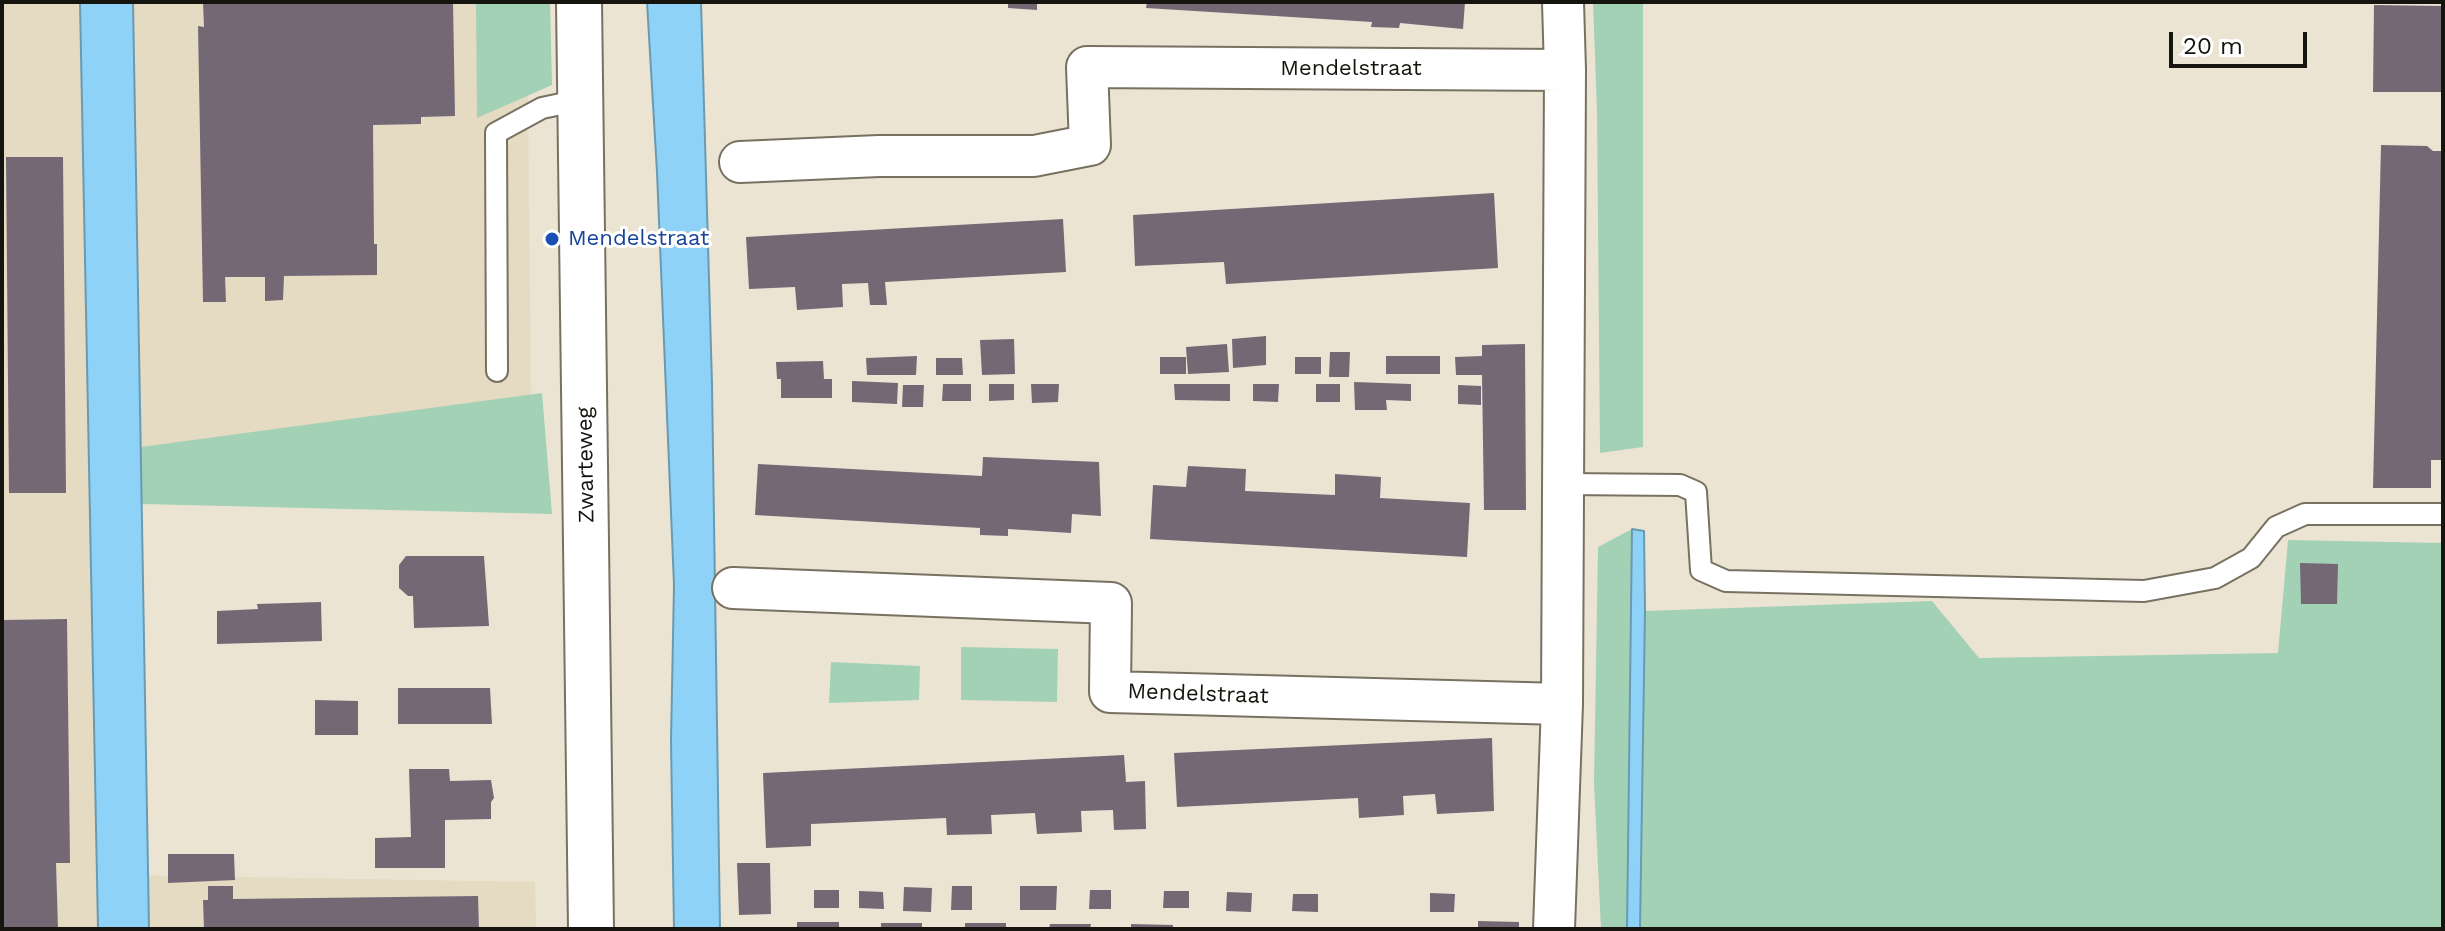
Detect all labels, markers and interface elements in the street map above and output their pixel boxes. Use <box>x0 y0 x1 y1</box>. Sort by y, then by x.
scale bar <box>2173 16 2311 66</box>
text: 20 m <box>2183 32 2243 60</box>
street label: Mendelstraat <box>1280 56 1422 82</box>
place label: Mendelstraat <box>568 226 709 252</box>
marker: Mendelstraat <box>543 230 561 248</box>
street label: Zwarteweg <box>572 407 600 523</box>
street label: Mendelstraat <box>1127 678 1269 710</box>

